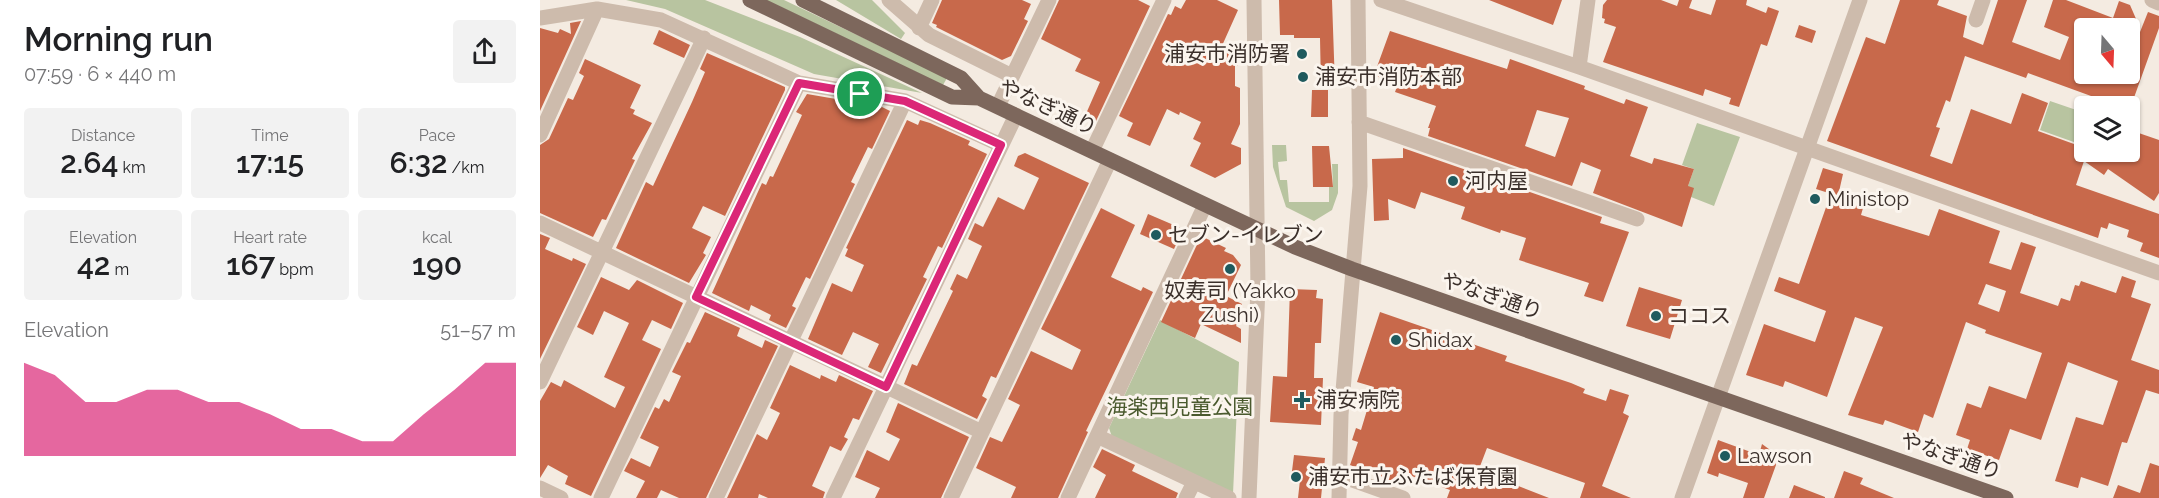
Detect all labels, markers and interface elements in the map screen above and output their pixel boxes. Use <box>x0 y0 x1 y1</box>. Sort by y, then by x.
north arrow <box>2074 18 2140 84</box>
map controls <box>2074 18 2140 162</box>
text: Morning run <box>24 20 213 59</box>
button: share <box>453 20 516 83</box>
place label: 浦安市消防署 <box>1164 41 1290 66</box>
marker: 浦安市消防署 <box>1295 47 1309 61</box>
text: 07:59 · 6 × 440 m <box>24 62 176 86</box>
place label: 浦安市消防本部 <box>1315 64 1462 89</box>
pin <box>834 68 885 119</box>
marker: 浦安市消防本部 <box>1296 70 1310 84</box>
street label: やなぎ通り <box>995 73 1101 140</box>
icon: arrive <box>843 77 876 110</box>
button: layers <box>2074 96 2140 162</box>
text: Distance <box>71 126 135 145</box>
text: Time <box>251 126 289 145</box>
text: Pace <box>419 126 455 145</box>
text: 2.64 <box>60 145 118 180</box>
text: 17:15 <box>236 145 304 180</box>
text: 6:32 <box>390 145 447 180</box>
text: km <box>118 158 146 177</box>
text: /km <box>447 158 484 177</box>
place label: 河内屋 <box>1465 168 1528 193</box>
marker: 河内屋 <box>1446 174 1460 188</box>
place label: Ministop <box>1827 186 1909 211</box>
marker: Ministop <box>1808 192 1822 206</box>
place label: セブン-イレブン <box>1168 222 1324 247</box>
text: Elevation <box>69 228 137 247</box>
text: Heart rate <box>233 228 307 247</box>
text: kcal <box>422 228 452 247</box>
marker: セブン-イレブン <box>1149 228 1163 242</box>
text: 42 <box>77 247 110 282</box>
text: 167 <box>226 247 275 282</box>
text: 190 <box>412 247 462 282</box>
text: m <box>110 260 129 279</box>
text: bpm <box>275 260 314 279</box>
marker: 奴寿司 (Yakko Zushi) <box>1223 262 1237 276</box>
street label: やなぎ通り <box>1438 267 1546 324</box>
place label: 奴寿司 (Yakko Zushi) <box>1164 278 1296 327</box>
place label: ココス <box>1668 303 1731 328</box>
marker: ココス <box>1649 309 1663 323</box>
text: Elevation <box>24 318 109 342</box>
text: 51–57 m <box>440 318 516 342</box>
place label: Shidax <box>1408 327 1473 352</box>
marker: Shidax <box>1389 333 1403 347</box>
place label: 浦安病院 <box>1316 387 1400 412</box>
marker: 浦安病院 <box>1293 391 1311 409</box>
park label: 海楽西児童公園 <box>1107 394 1254 419</box>
street label: やなぎ通り <box>1897 427 2005 484</box>
place label: Lawson <box>1737 443 1812 468</box>
marker: Lawson <box>1718 449 1732 463</box>
place label: 浦安市立ふたば保育園 <box>1308 464 1518 489</box>
marker: 浦安市立ふたば保育園 <box>1289 470 1303 484</box>

